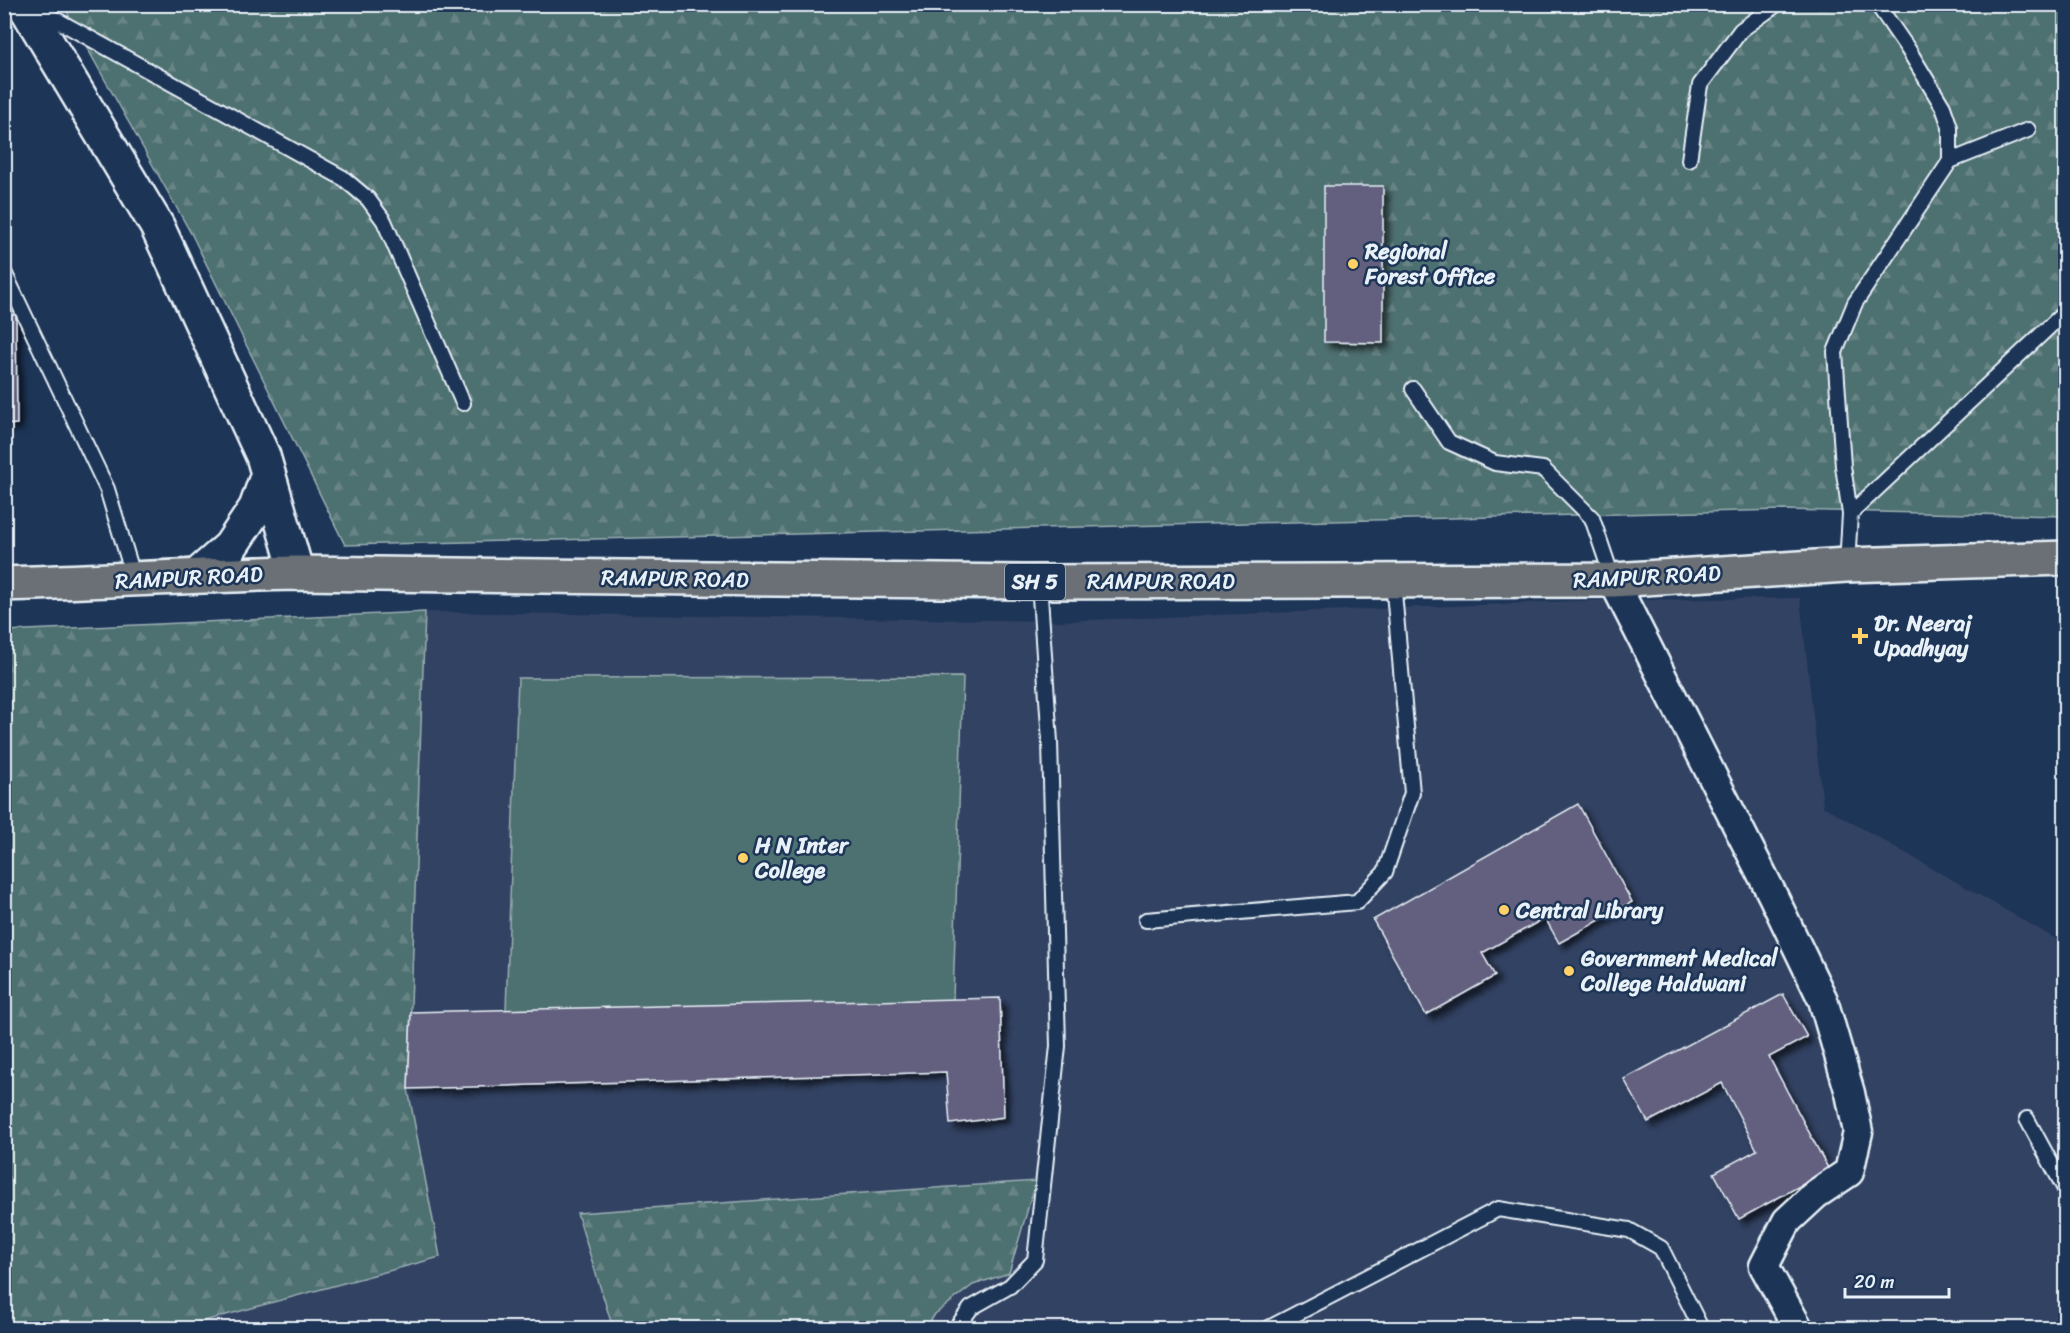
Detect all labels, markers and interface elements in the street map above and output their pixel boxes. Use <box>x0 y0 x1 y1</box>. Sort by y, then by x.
place label: Regional Forest Office <box>1364 232 1496 296</box>
marker: Regional Forest Office <box>1346 257 1360 271</box>
street label: RAMPUR ROAD <box>1572 553 1722 600</box>
street label: RAMPUR ROAD <box>114 554 264 601</box>
street label: RAMPUR ROAD <box>601 558 749 599</box>
street label: RAMPUR ROAD <box>1087 562 1235 601</box>
road number: SH 5 <box>1005 564 1065 600</box>
place label: Dr. Neeraj Upadhyay <box>1874 604 1973 668</box>
marker: Dr. Neeraj Upadhyay <box>1851 627 1869 645</box>
place label: H N Inter College <box>754 826 850 890</box>
marker: H N Inter College <box>736 851 750 865</box>
place label: Central Library <box>1515 891 1664 930</box>
marker: Central Library <box>1497 903 1511 917</box>
place label: Government Medical College Haldwani <box>1580 939 1778 1003</box>
marker: Government Medical College Haldwani <box>1562 964 1576 978</box>
scale bar <box>1845 1261 1948 1299</box>
text: 20 m <box>1854 1266 1894 1298</box>

